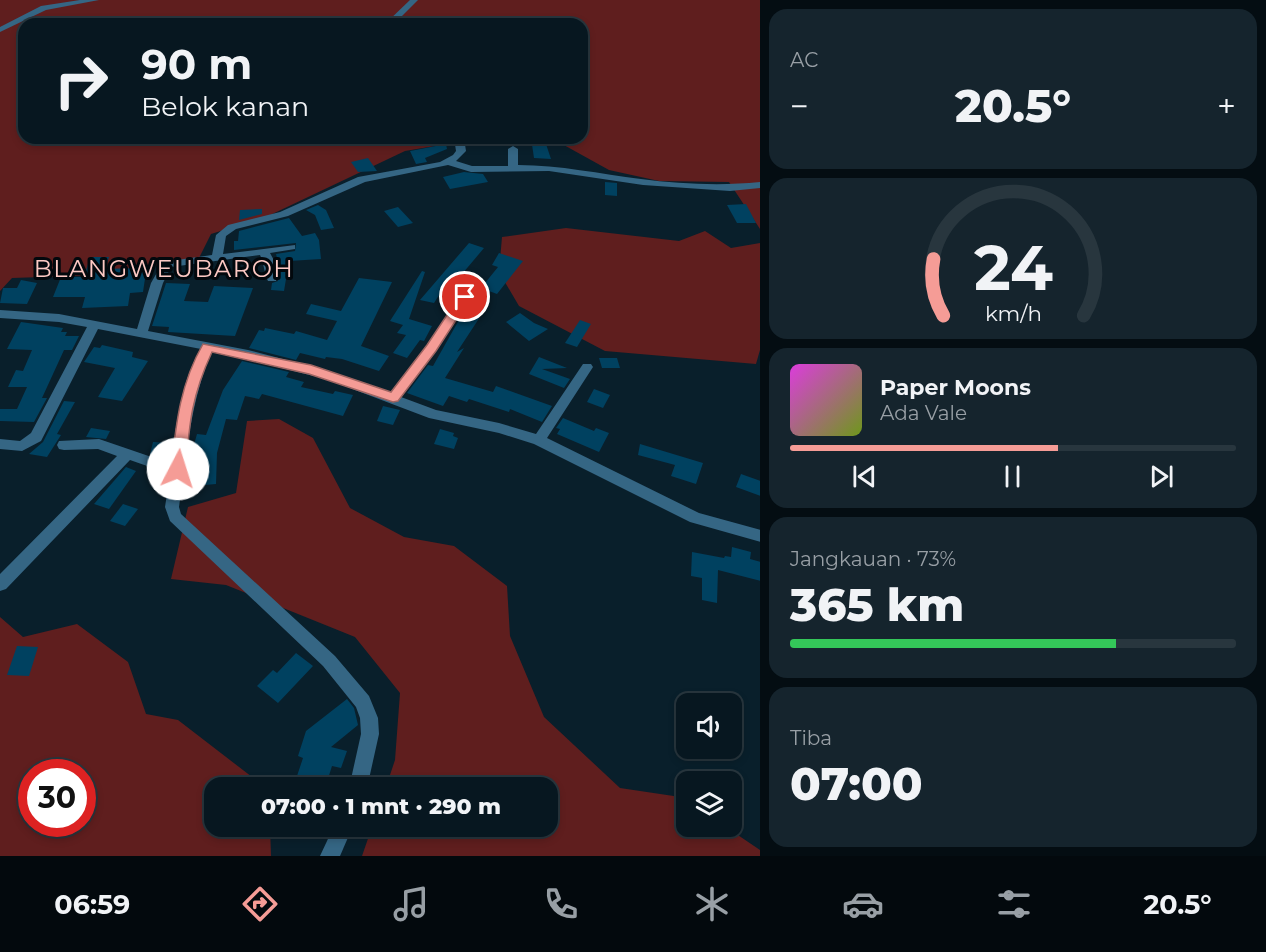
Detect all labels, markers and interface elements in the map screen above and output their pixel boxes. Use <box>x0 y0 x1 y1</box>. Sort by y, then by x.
text: 90 m <box>141 38 252 90</box>
icon: right <box>42 42 120 120</box>
text: AC <box>790 48 818 72</box>
text: 20.5° <box>955 78 1071 133</box>
text: − <box>790 86 809 126</box>
text: + <box>1217 86 1236 126</box>
text: Belok kanan <box>141 90 309 123</box>
text: 24 <box>973 230 1053 306</box>
district label: BLANGWEUBAROH <box>34 254 294 283</box>
pin <box>439 271 490 322</box>
icon: arrive <box>448 280 481 313</box>
text: km/h <box>984 300 1042 326</box>
text: Paper Moons <box>880 374 1031 401</box>
text: Ada Vale <box>880 401 967 425</box>
position arrow <box>146 437 210 501</box>
icon: previous <box>848 460 881 493</box>
icon: pause <box>996 460 1029 493</box>
icon: next <box>1145 460 1178 493</box>
text: Jangkauan · 73% <box>790 547 956 571</box>
text: 365 km <box>790 577 964 632</box>
map controls <box>676 693 742 837</box>
button: sound <box>676 693 742 759</box>
text: Tiba <box>790 726 832 750</box>
text: 07:00 <box>790 756 923 811</box>
speed limit sign: 30 <box>18 759 96 837</box>
button: layers <box>676 771 742 837</box>
text: 07:00 · 1 mnt · 290 m <box>261 793 501 820</box>
icon: directions <box>239 883 281 925</box>
icon: music <box>390 883 432 925</box>
icon: phone <box>540 883 582 925</box>
icon: climate <box>691 883 733 925</box>
icon: car <box>842 883 884 925</box>
icon: filters <box>993 883 1035 925</box>
text: 06:59 <box>54 888 130 921</box>
text: 20.5° <box>1143 888 1212 921</box>

